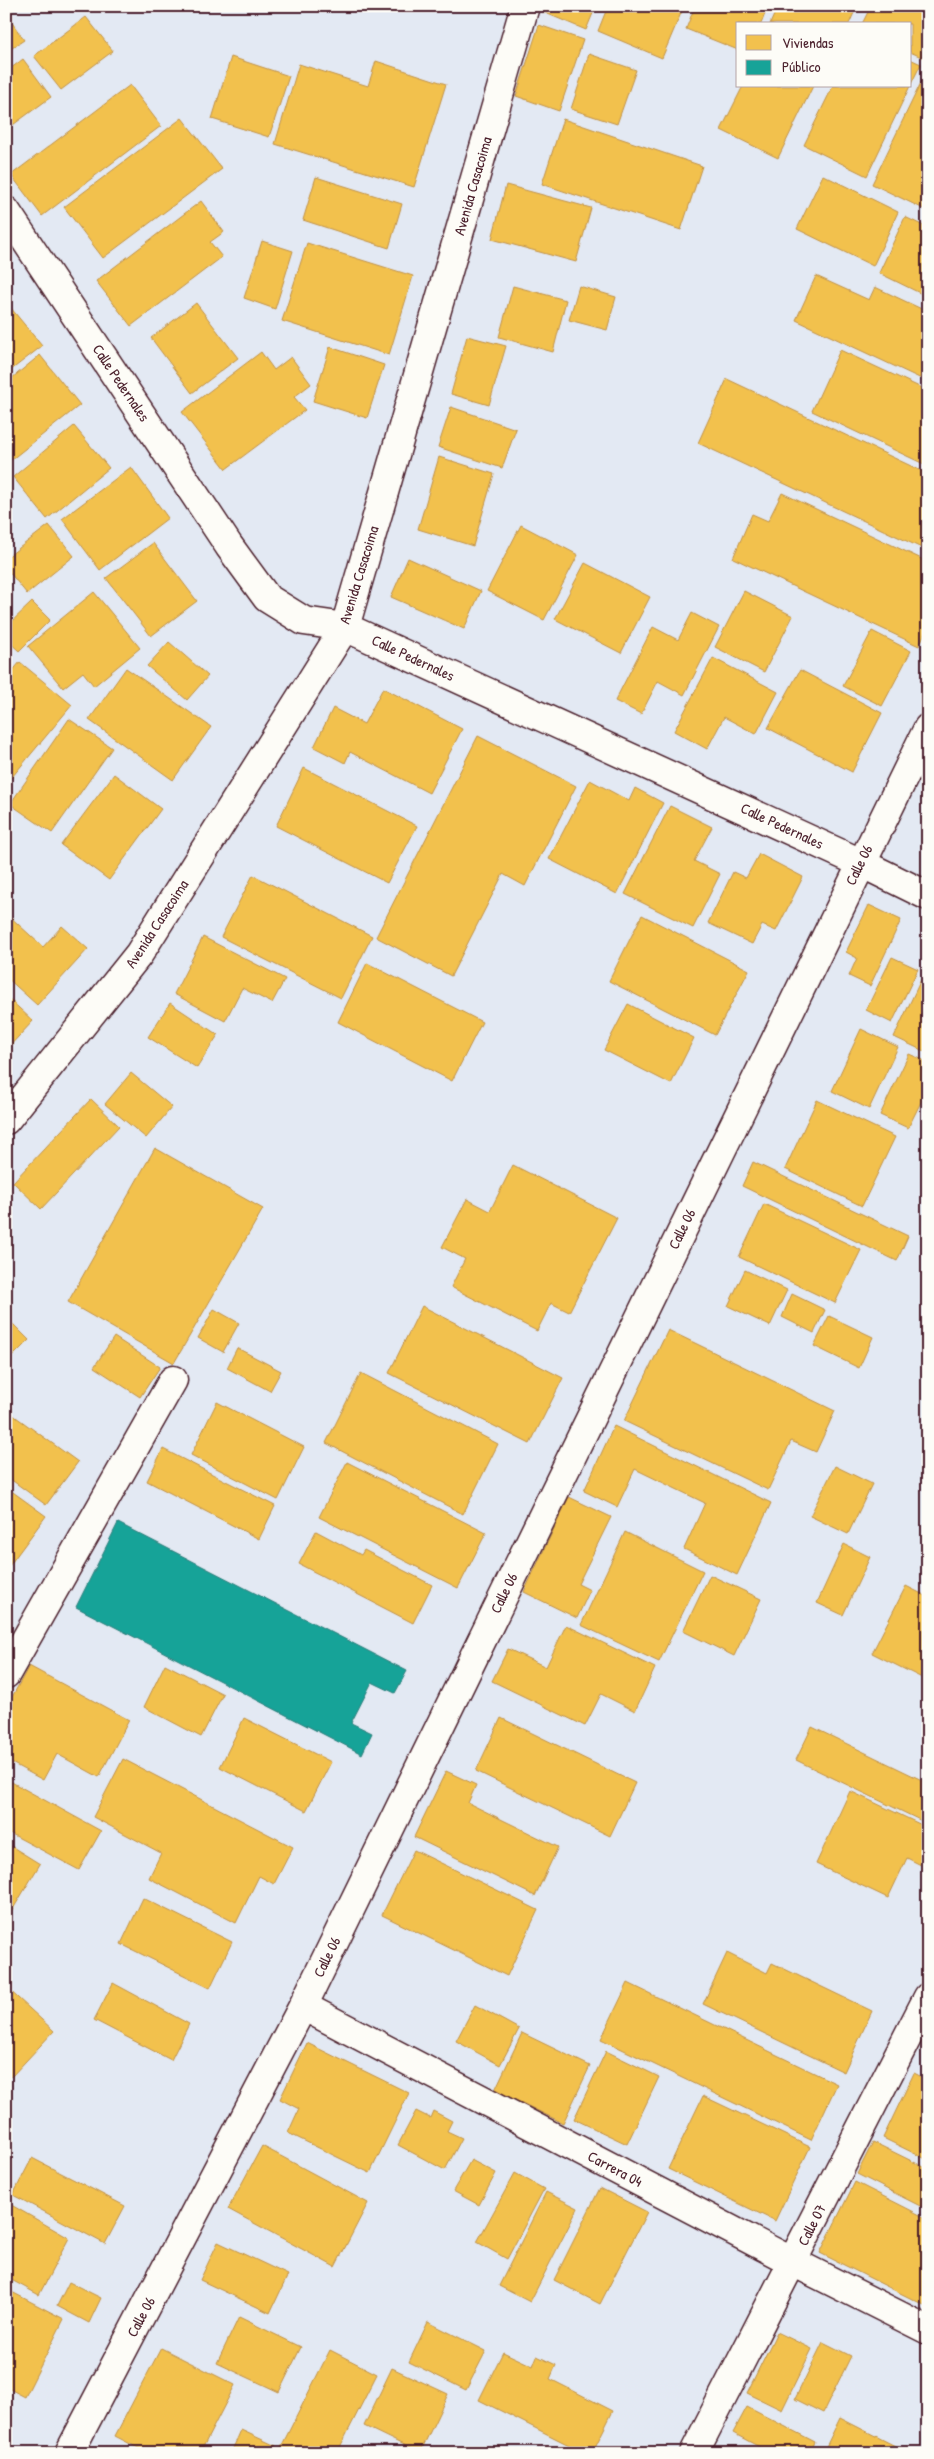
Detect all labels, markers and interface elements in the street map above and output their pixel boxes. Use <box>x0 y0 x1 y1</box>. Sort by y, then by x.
legend <box>736 22 912 88</box>
text: Viviendas <box>782 32 834 53</box>
text: Público <box>782 56 821 77</box>
street label: Avenida Casacoima <box>448 134 497 238</box>
street label: Calle Pedernales <box>88 340 155 426</box>
street label: Avenida Casacoima <box>334 523 383 627</box>
street label: Calle Pedernales <box>368 629 458 686</box>
street label: Calle Pedernales <box>737 797 827 854</box>
street label: Calle 06 <box>840 841 877 889</box>
street label: Avenida Casacoima <box>120 875 193 972</box>
street label: Calle 06 <box>663 1205 700 1253</box>
street label: Calle 06 <box>485 1569 522 1617</box>
street label: Calle 06 <box>308 1933 345 1981</box>
street label: Carrera 04 <box>584 2145 647 2192</box>
street label: Calle 07 <box>792 2200 831 2249</box>
street label: Calle 06 <box>121 2293 160 2341</box>

